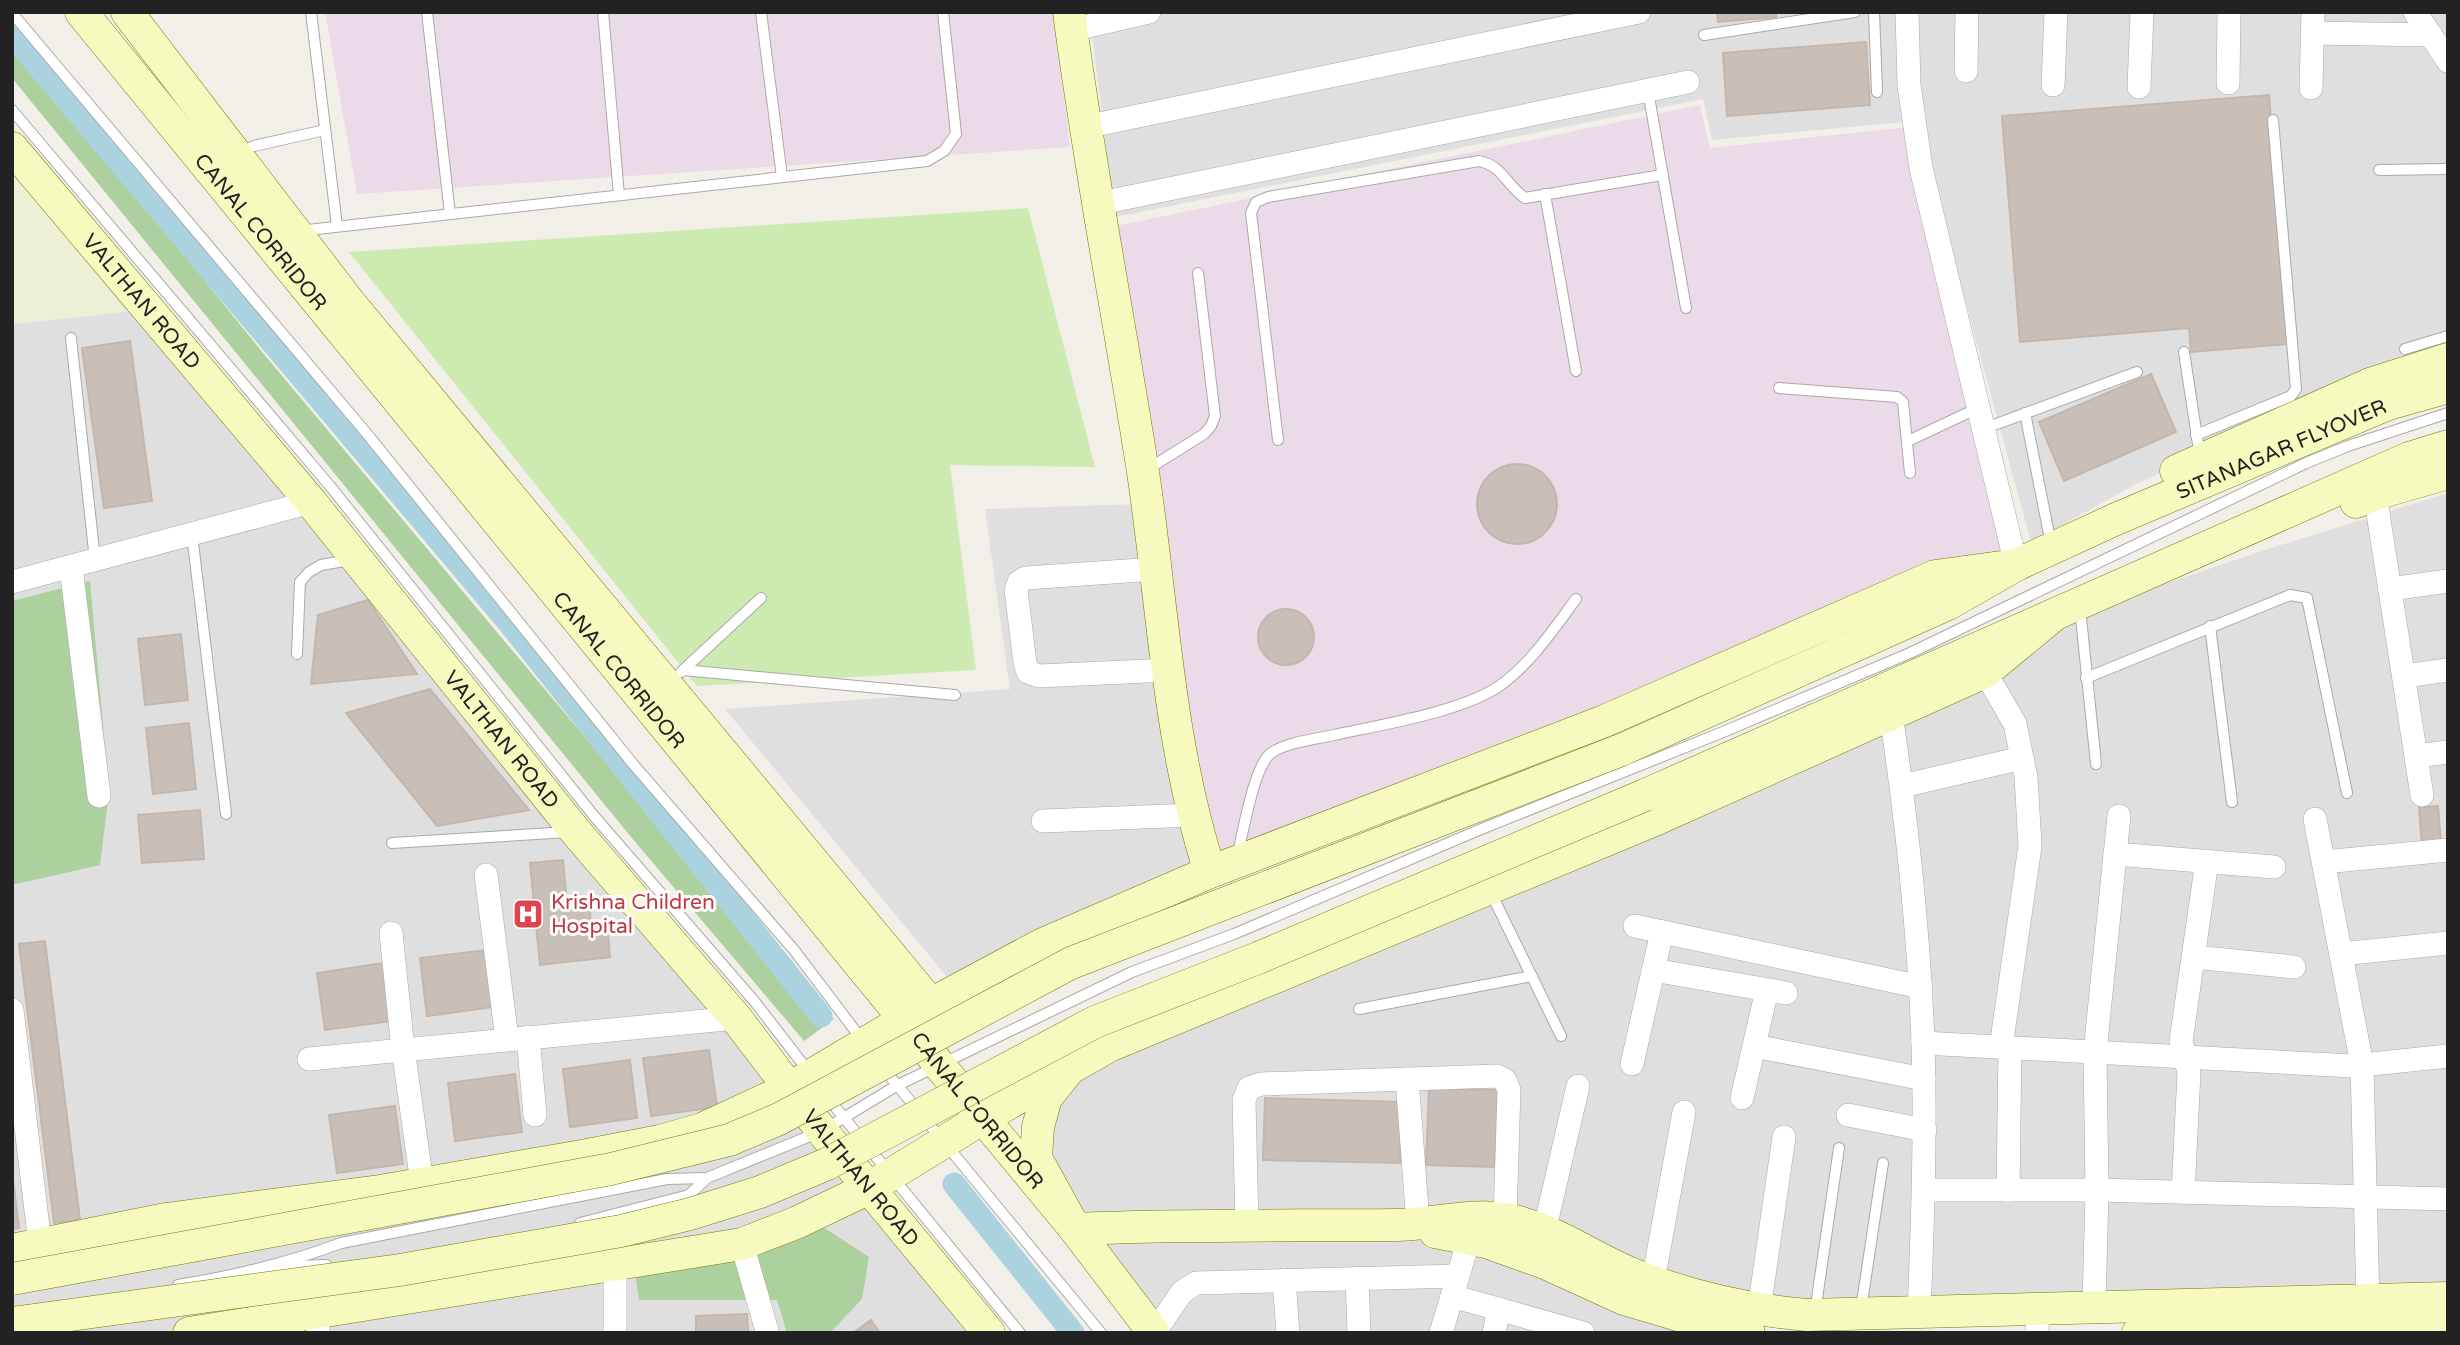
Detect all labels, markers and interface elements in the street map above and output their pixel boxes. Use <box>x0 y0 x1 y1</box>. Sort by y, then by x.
street label: CANAL CORRIDOR <box>189 148 332 315</box>
street label: VALTHAN ROAD <box>77 229 206 374</box>
street label: SITANAGAR FLYOVER <box>2172 394 2390 505</box>
street label: CANAL CORRIDOR <box>548 587 691 754</box>
street label: VALTHAN ROAD <box>439 665 565 814</box>
place label: Krishna Children Hospital <box>551 890 715 939</box>
hospital icon: Krishna Children Hospital <box>511 897 545 931</box>
street label: CANAL CORRIDOR <box>906 1027 1049 1194</box>
street label: VALTHAN ROAD <box>798 1104 925 1251</box>

